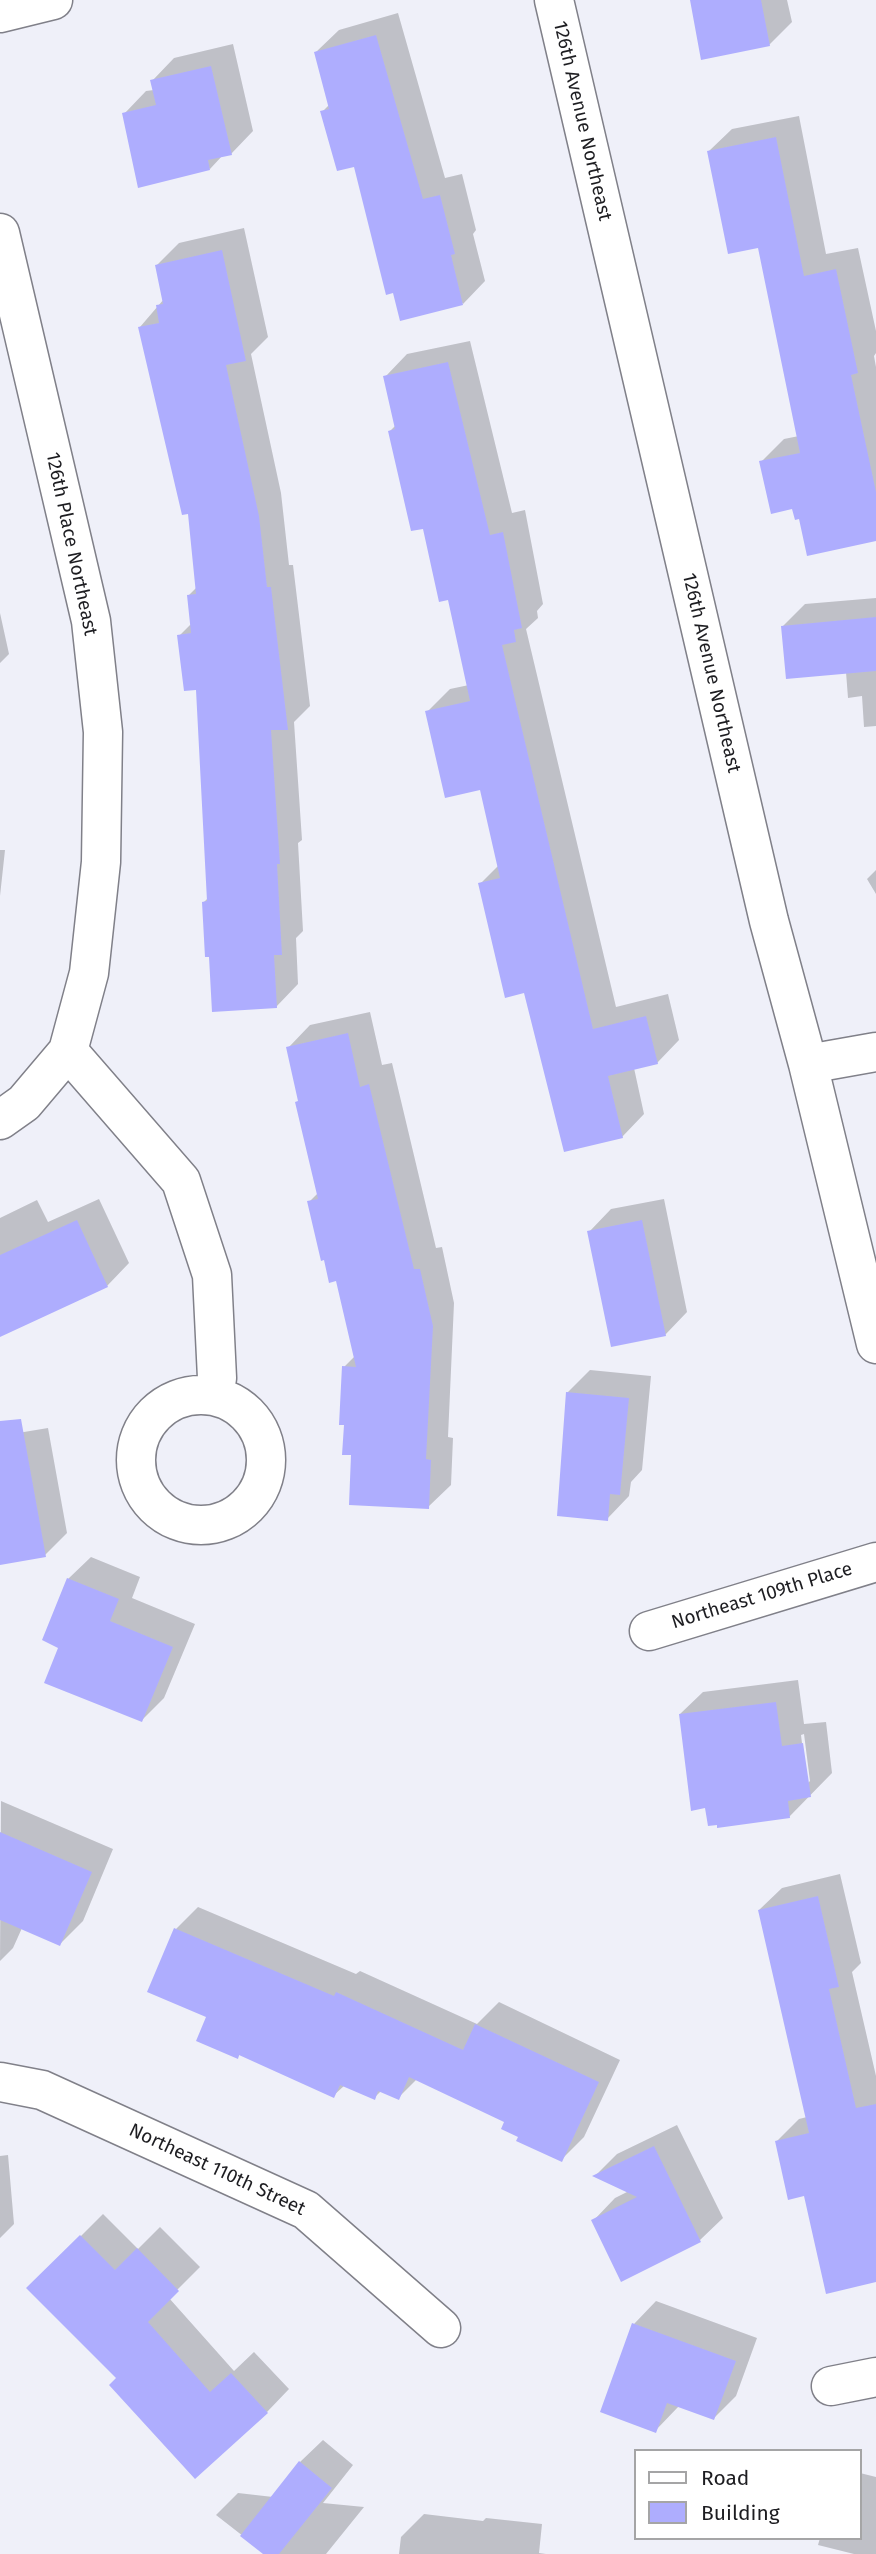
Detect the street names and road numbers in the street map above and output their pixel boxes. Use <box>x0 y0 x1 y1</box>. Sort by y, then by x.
street label: 126th Avenue Northeast <box>548 19 616 223</box>
street label: 126th Place Northeast <box>40 450 102 638</box>
street label: 126th Avenue Northeast <box>677 571 745 775</box>
street label: Northeast 109th Place <box>669 1558 855 1634</box>
street label: Northeast 110th Street <box>125 2119 309 2221</box>

